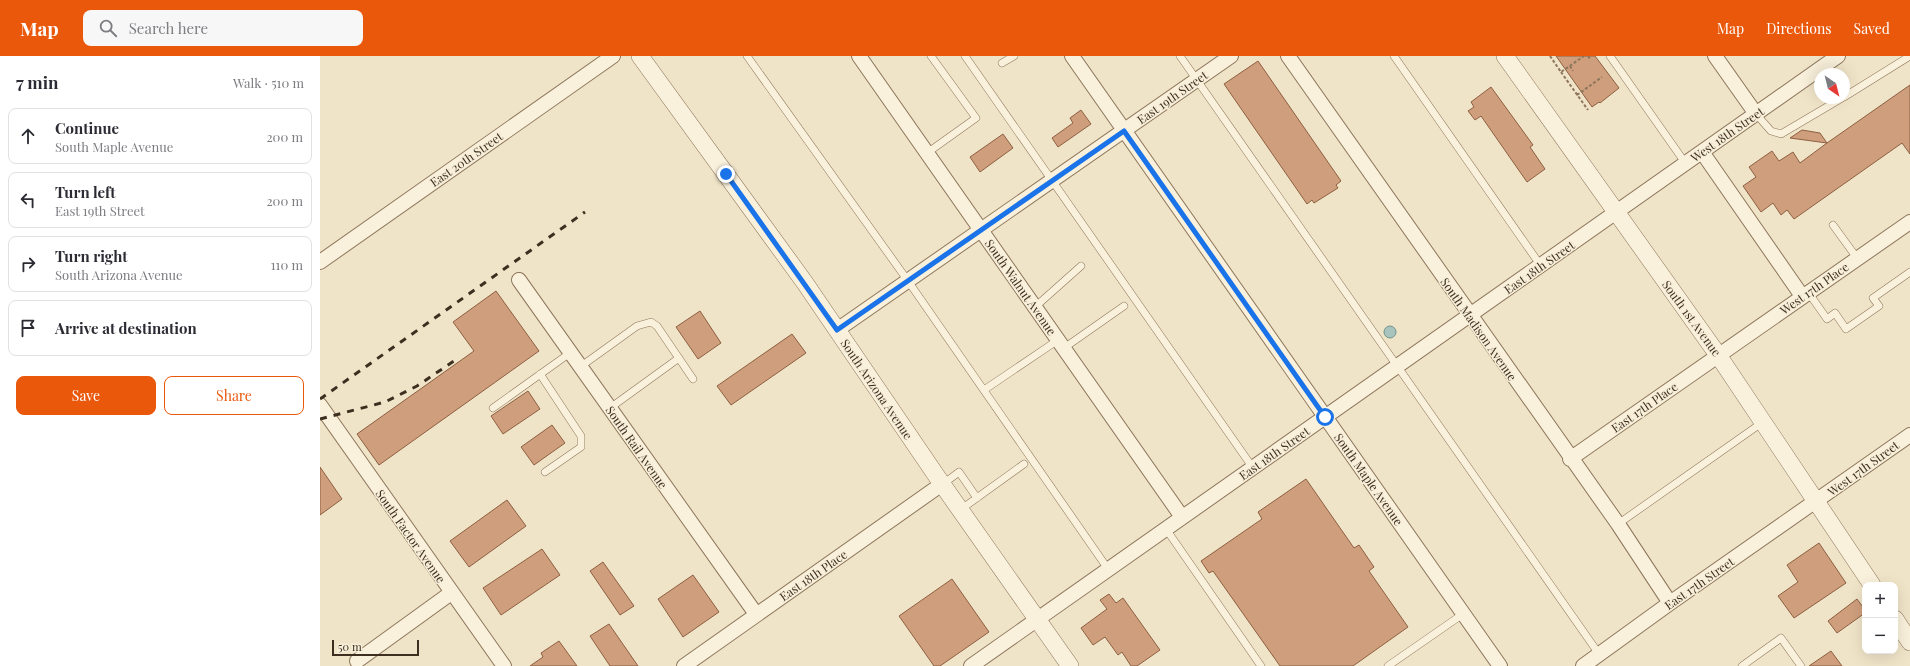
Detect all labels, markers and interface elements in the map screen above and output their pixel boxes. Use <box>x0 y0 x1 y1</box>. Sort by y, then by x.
search box <box>83 10 363 46</box>
text: Map <box>20 15 59 41</box>
icon: search <box>97 17 119 39</box>
text: Search here <box>129 18 208 38</box>
text: Map <box>1717 19 1744 38</box>
text: Directions <box>1766 19 1832 38</box>
text: Saved <box>1854 19 1890 38</box>
street label: East 19th Street <box>1134 66 1211 127</box>
north arrow <box>1814 68 1850 104</box>
text: 7 min <box>16 71 59 93</box>
text: Walk · 510 m <box>233 74 304 91</box>
street label: West 18th Street <box>1686 102 1767 166</box>
text: Continue <box>55 118 119 138</box>
icon: ahead <box>17 125 39 147</box>
text: 200 m <box>266 128 303 145</box>
street label: East 20th Street <box>427 128 506 190</box>
text: South Maple Avenue <box>55 138 173 155</box>
route end <box>717 165 735 183</box>
text: Turn left <box>55 182 116 202</box>
icon: left <box>17 189 39 211</box>
text: 200 m <box>266 192 303 209</box>
text: East 19th Street <box>55 202 145 219</box>
street label: South Walnut Avenue <box>982 236 1060 338</box>
street label: East 18th Street <box>1500 236 1578 297</box>
text: Turn right <box>55 246 128 266</box>
icon: right <box>17 253 39 275</box>
text: 110 m <box>271 256 303 273</box>
street label: West 17th Place <box>1776 258 1851 318</box>
text: South Arizona Avenue <box>55 266 183 283</box>
street label: South Madison Avenue <box>1437 274 1521 384</box>
street label: South 1st Avenue <box>1659 277 1725 359</box>
icon: arrive <box>17 317 39 339</box>
text: Arrive at destination <box>55 318 197 338</box>
street label: South Arizona Avenue <box>837 336 917 442</box>
button: Save <box>16 376 156 415</box>
button: Share <box>164 376 304 415</box>
street label: East 17th Place <box>1608 378 1680 436</box>
street label: South Rail Avenue <box>603 403 671 491</box>
route start <box>1316 408 1334 426</box>
street label: East 18th Street <box>1235 422 1313 483</box>
street label: South Maple Avenue <box>1331 430 1407 528</box>
street label: West 17th Street <box>1823 436 1902 500</box>
street label: South Factor Avenue <box>373 486 449 586</box>
street label: East 18th Place <box>776 546 850 604</box>
street label: East 17th Street <box>1661 553 1738 613</box>
map controls <box>1862 582 1898 654</box>
button: + <box>1862 582 1898 618</box>
button: − <box>1862 618 1898 654</box>
scale bar <box>332 638 419 657</box>
text: 50 m <box>338 639 362 654</box>

